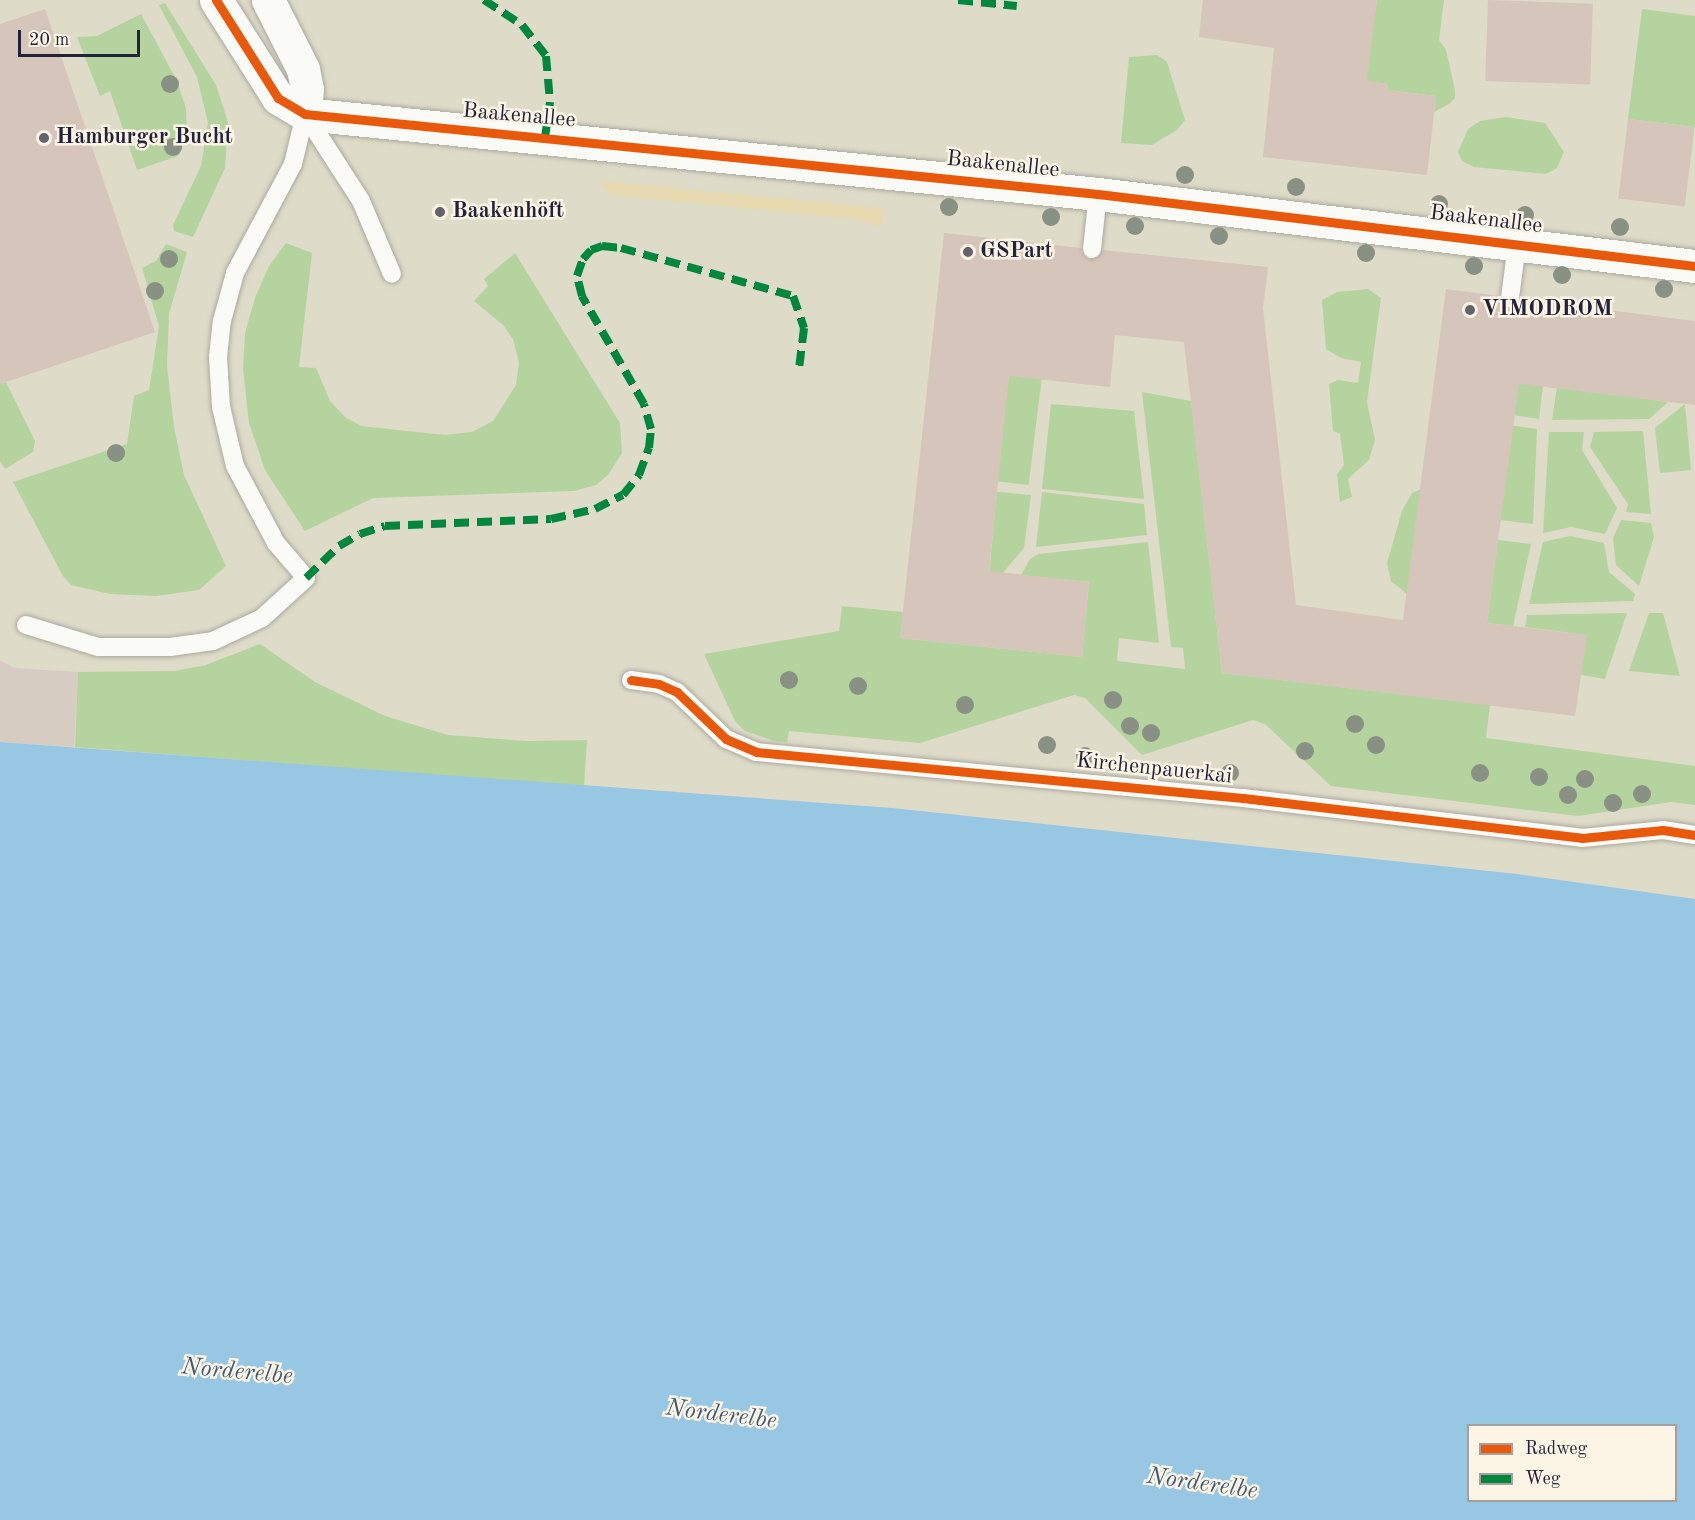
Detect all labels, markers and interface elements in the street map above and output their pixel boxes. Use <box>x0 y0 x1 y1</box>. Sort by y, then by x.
scale bar <box>21 18 142 56</box>
text: 20 m <box>29 31 69 49</box>
street label: Baakenallee <box>461 98 577 134</box>
place label: Hamburger Bucht <box>56 125 233 151</box>
marker: Hamburger Bucht <box>37 131 51 145</box>
street label: Baakenallee <box>945 146 1061 184</box>
place label: Baakenhöft <box>452 199 564 225</box>
street label: Baakenallee <box>1428 200 1544 240</box>
marker: Baakenhöft <box>433 205 447 219</box>
place label: GSPart <box>980 239 1053 265</box>
marker: GSPart <box>961 245 975 259</box>
place label: VIMODROM <box>1482 297 1613 323</box>
marker: VIMODROM <box>1463 303 1477 317</box>
street label: Kirchenpauerkai <box>1075 748 1233 790</box>
water label: Norderelbe <box>180 1354 294 1392</box>
water label: Norderelbe <box>664 1395 778 1437</box>
legend <box>1467 1424 1677 1502</box>
text: Radweg <box>1525 1440 1587 1458</box>
water label: Norderelbe <box>1145 1463 1259 1507</box>
text: Weg <box>1525 1470 1561 1488</box>

